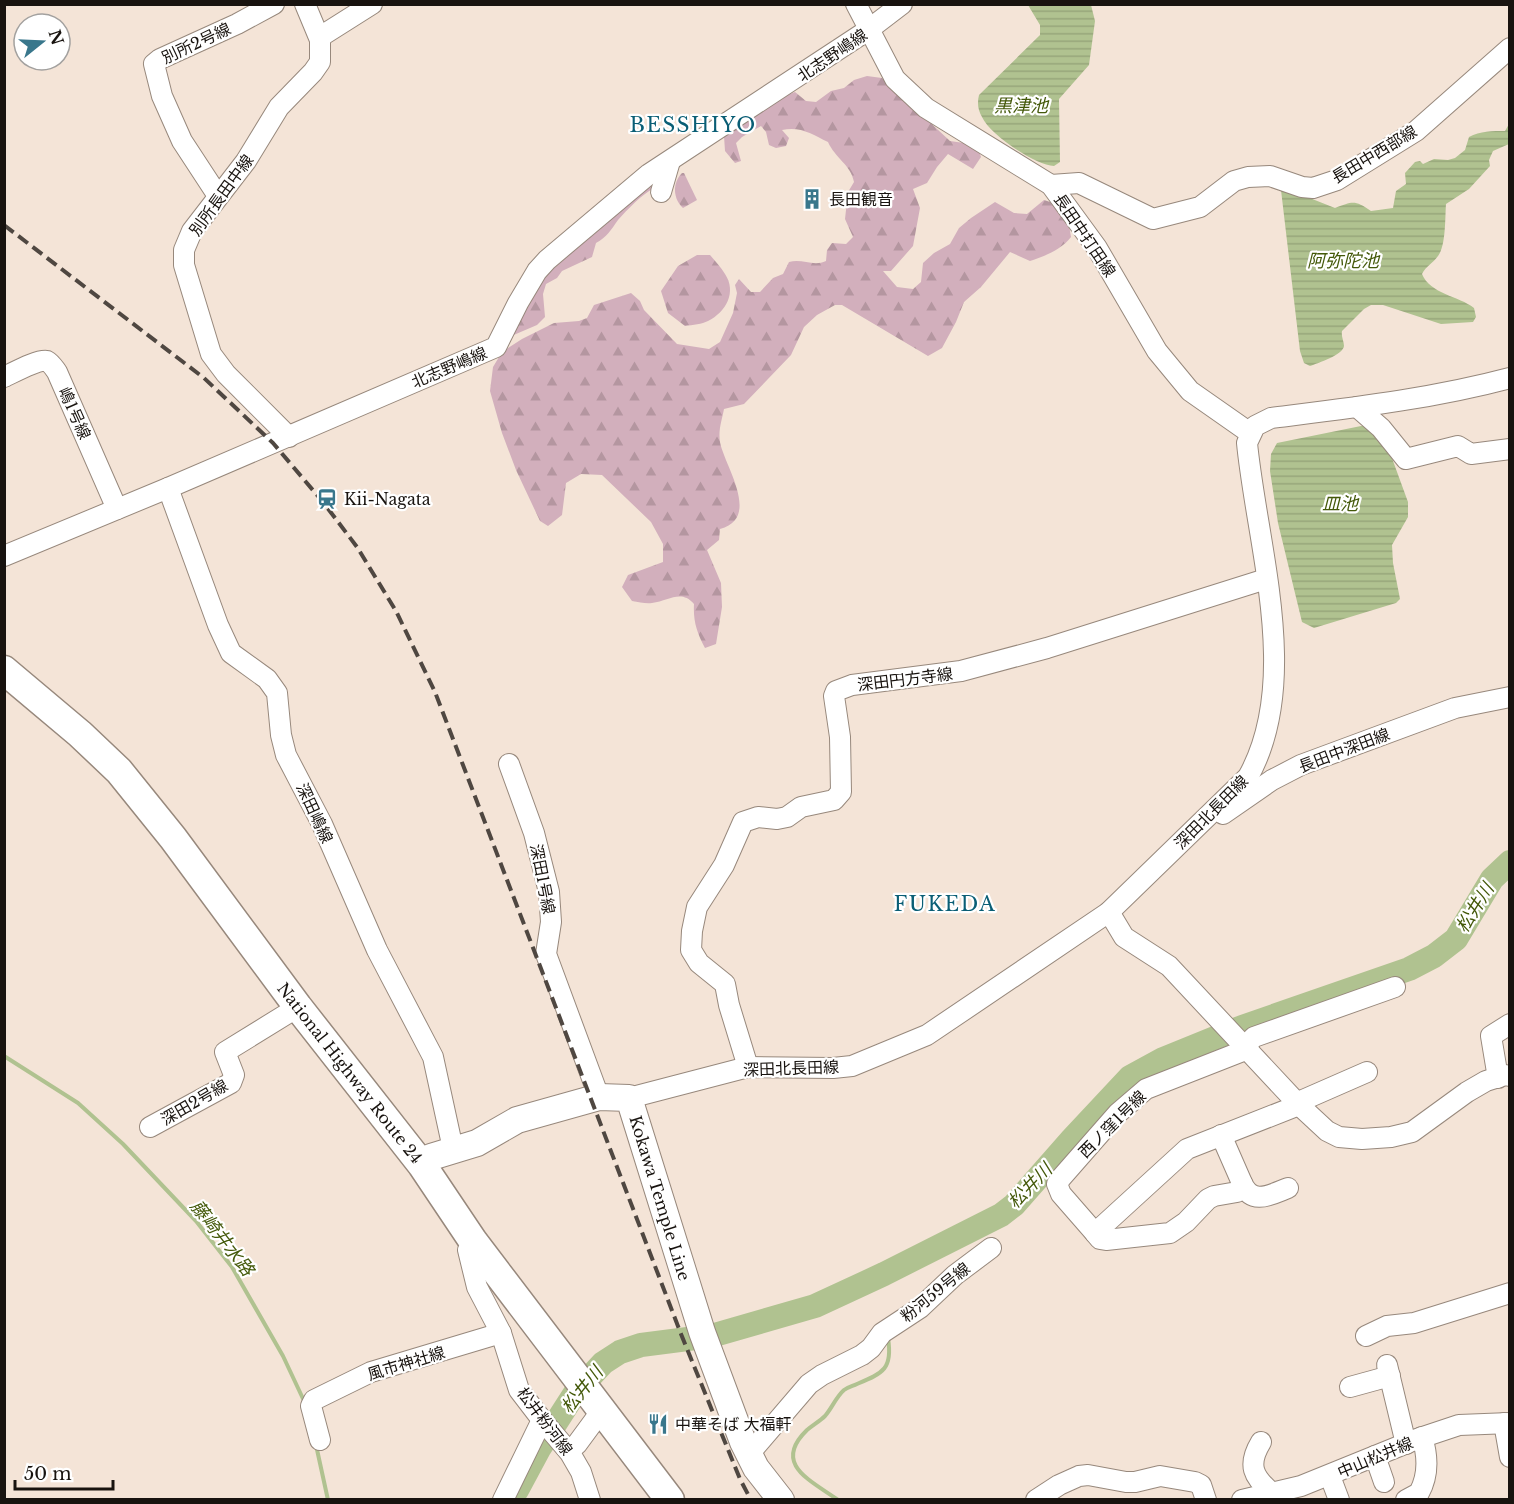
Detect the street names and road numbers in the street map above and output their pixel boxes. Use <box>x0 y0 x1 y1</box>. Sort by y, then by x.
street label: 別所2号線 <box>158 18 234 68</box>
street label: 北志野嶋線 <box>793 24 871 86</box>
street label: 長田中西部線 <box>1328 121 1420 187</box>
street label: 別所長田中線 <box>185 150 257 240</box>
street label: 長田中打田線 <box>1050 190 1120 280</box>
street label: 北志野嶋線 <box>408 342 490 392</box>
street label: 嶋1号線 <box>55 384 95 442</box>
street label: 深田円方寺線 <box>856 663 954 695</box>
street label: 長田中深田線 <box>1296 723 1392 777</box>
street label: 深田北長田線 <box>1170 771 1252 853</box>
street label: 深田嶋線 <box>292 780 338 846</box>
street label: 深田1号線 <box>526 842 560 916</box>
street label: National Highway Route 24 <box>273 979 427 1167</box>
street label: 深田北長田線 <box>743 1056 839 1080</box>
street label: 深田2号線 <box>157 1075 231 1129</box>
street label: 西ノ窪1号線 <box>1074 1086 1150 1162</box>
street label: Kokawa Temple Line <box>625 1113 695 1283</box>
street label: 粉河59号線 <box>896 1258 974 1326</box>
street label: 風市神社線 <box>365 1342 447 1384</box>
street label: 松井粉河線 <box>513 1383 577 1459</box>
street label: 中山松井線 <box>1334 1432 1416 1482</box>

